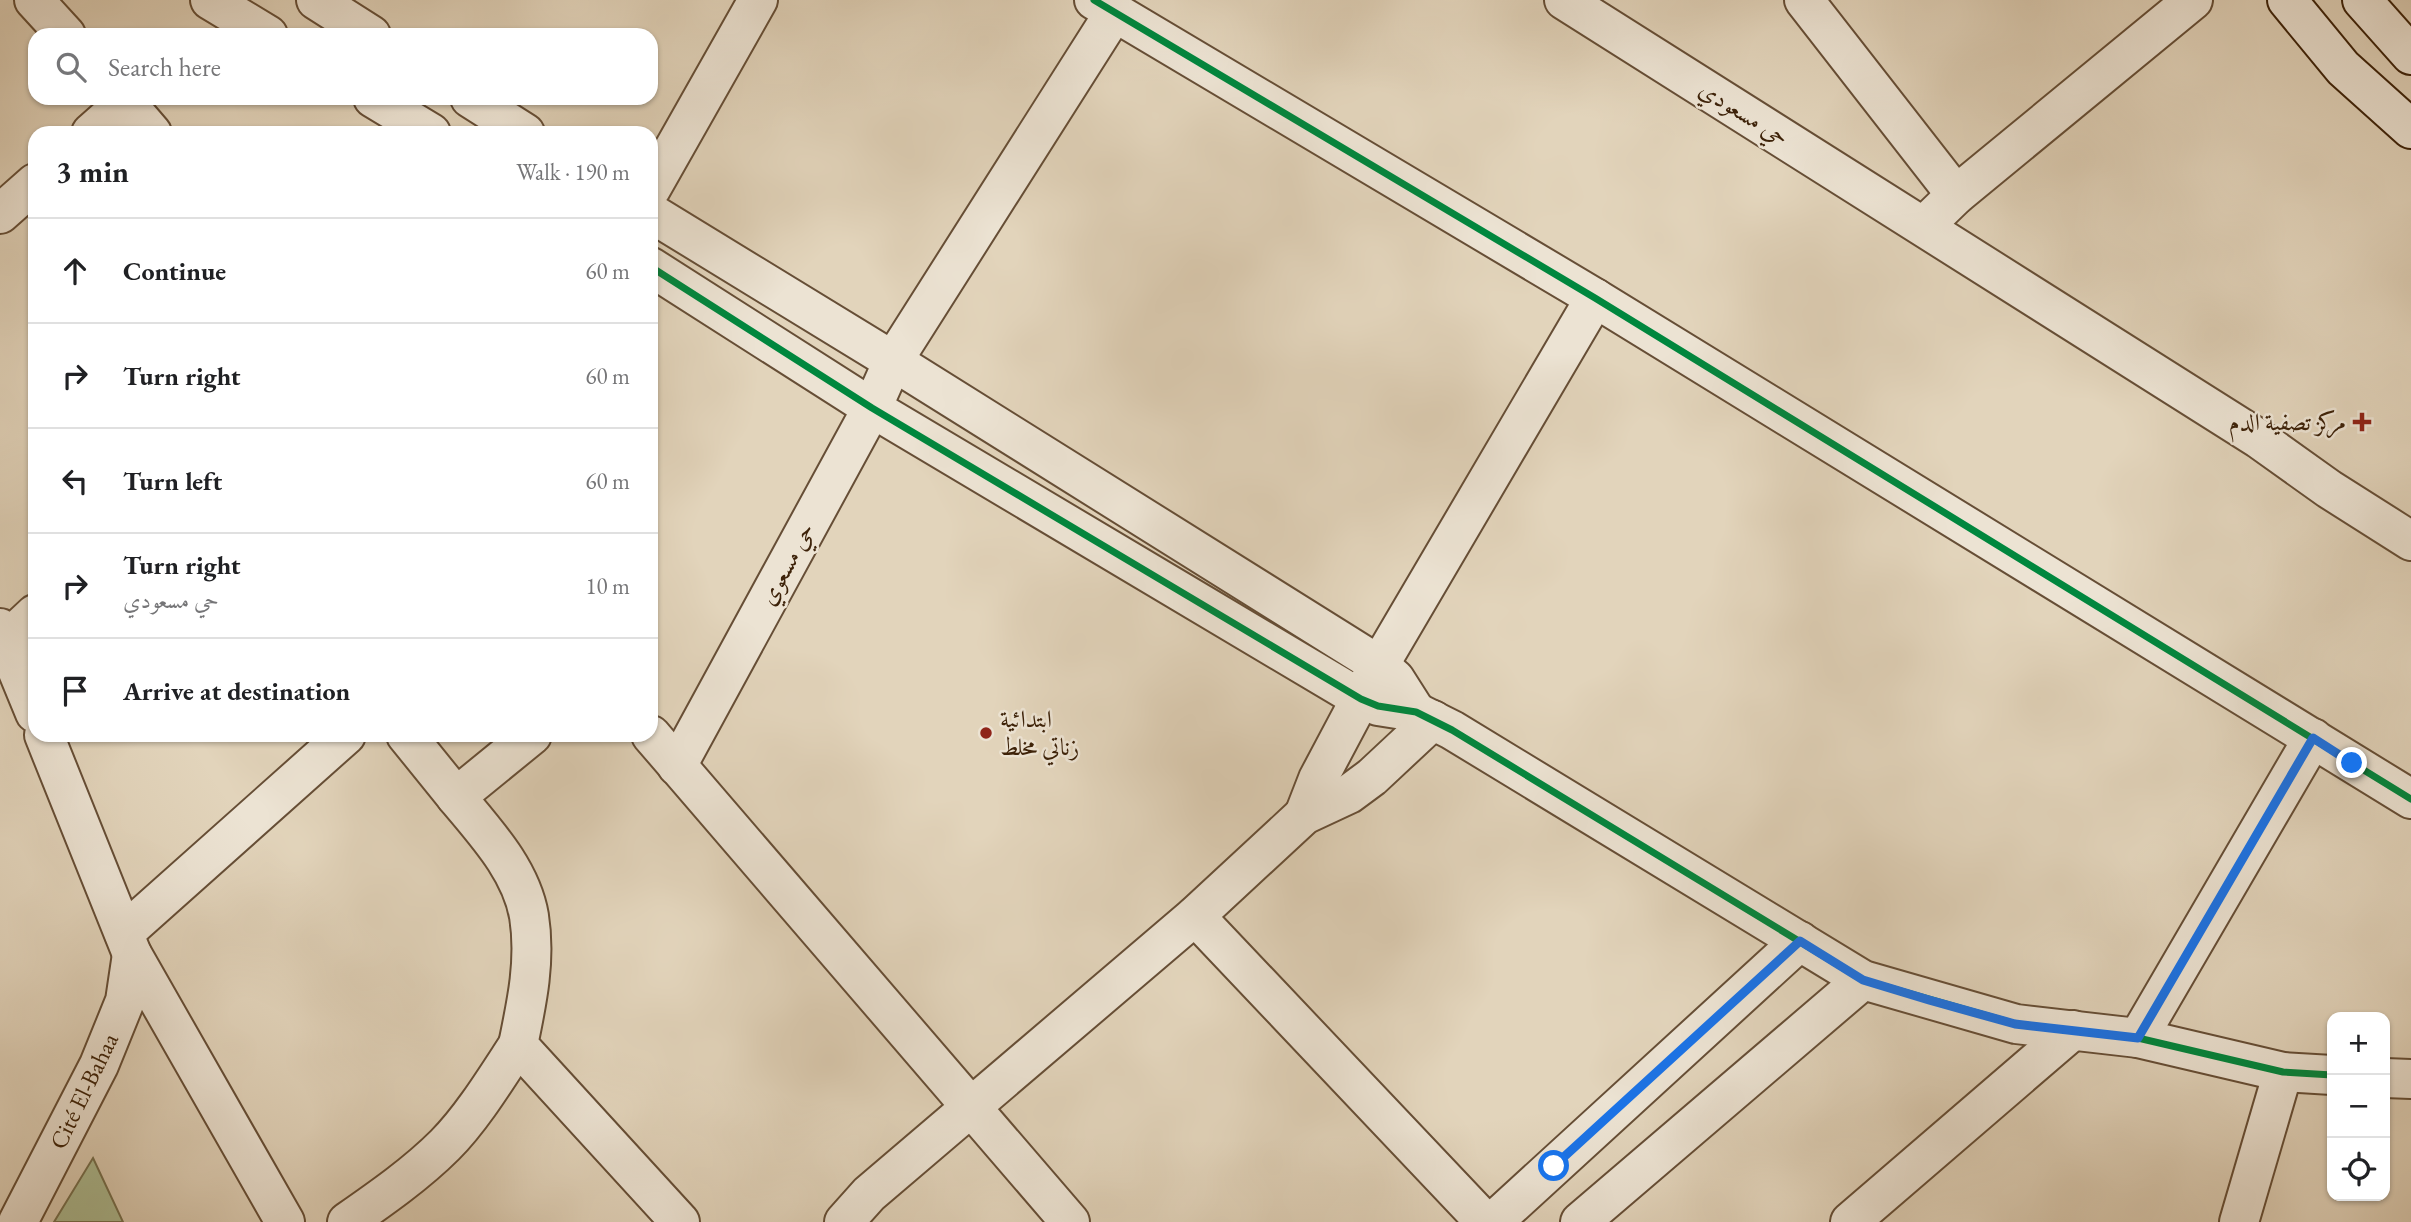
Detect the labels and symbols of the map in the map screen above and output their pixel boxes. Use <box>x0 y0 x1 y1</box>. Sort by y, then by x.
street label: حي مسعودي <box>1691 73 1795 156</box>
place label: مركز تصفية الدم <box>2229 406 2346 443</box>
marker: مركز تصفية الدم <box>2352 412 2372 432</box>
street label: حي مسعوي <box>751 517 825 612</box>
place label: ابتدائية زناتي مخلط <box>1000 703 1079 766</box>
marker: ابتدائية زناتي مخلط <box>978 725 994 741</box>
route end <box>2336 747 2367 778</box>
street label: Cité El-Bahaa <box>42 1027 125 1154</box>
route start <box>1538 1150 1569 1181</box>

